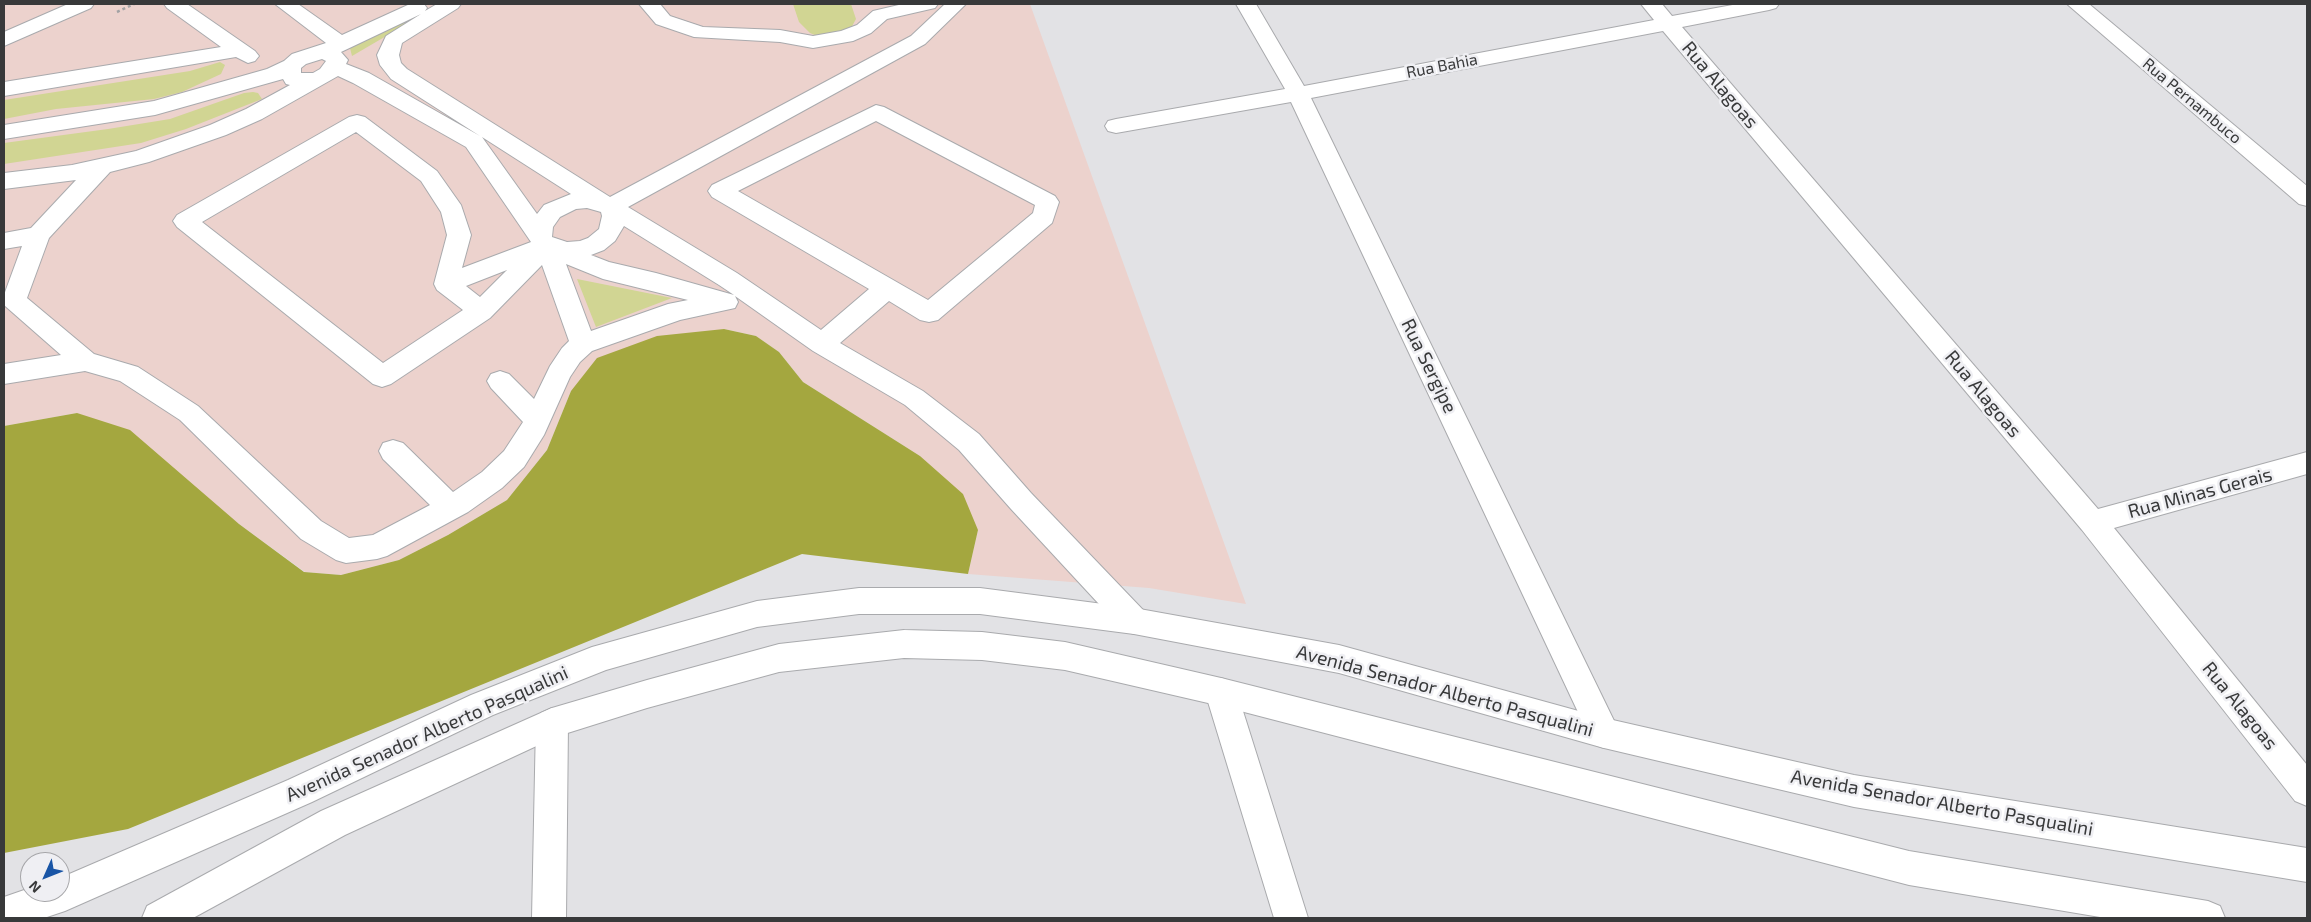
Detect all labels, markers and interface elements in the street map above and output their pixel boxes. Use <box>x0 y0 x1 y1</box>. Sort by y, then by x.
street label: Rua Alagoas <box>1677 37 1763 133</box>
street label: Rua Bahia <box>1405 50 1479 82</box>
street label: Rua Pernambuco <box>2139 54 2245 148</box>
street label: Rua Sergipe <box>1396 315 1462 417</box>
street label: Rua Alagoas <box>1940 346 2026 442</box>
street label: Rua Minas Gerais <box>2125 463 2275 523</box>
street label: Avenida Senador Alberto Pasqualini <box>1294 640 1596 742</box>
street label: Rua Alagoas <box>2198 657 2282 755</box>
street label: Avenida Senador Alberto Pasqualini <box>282 661 572 807</box>
street label: Avenida Senador Alberto Pasqualini <box>1789 765 2095 841</box>
north arrow <box>20 852 70 902</box>
text: N <box>25 878 44 897</box>

